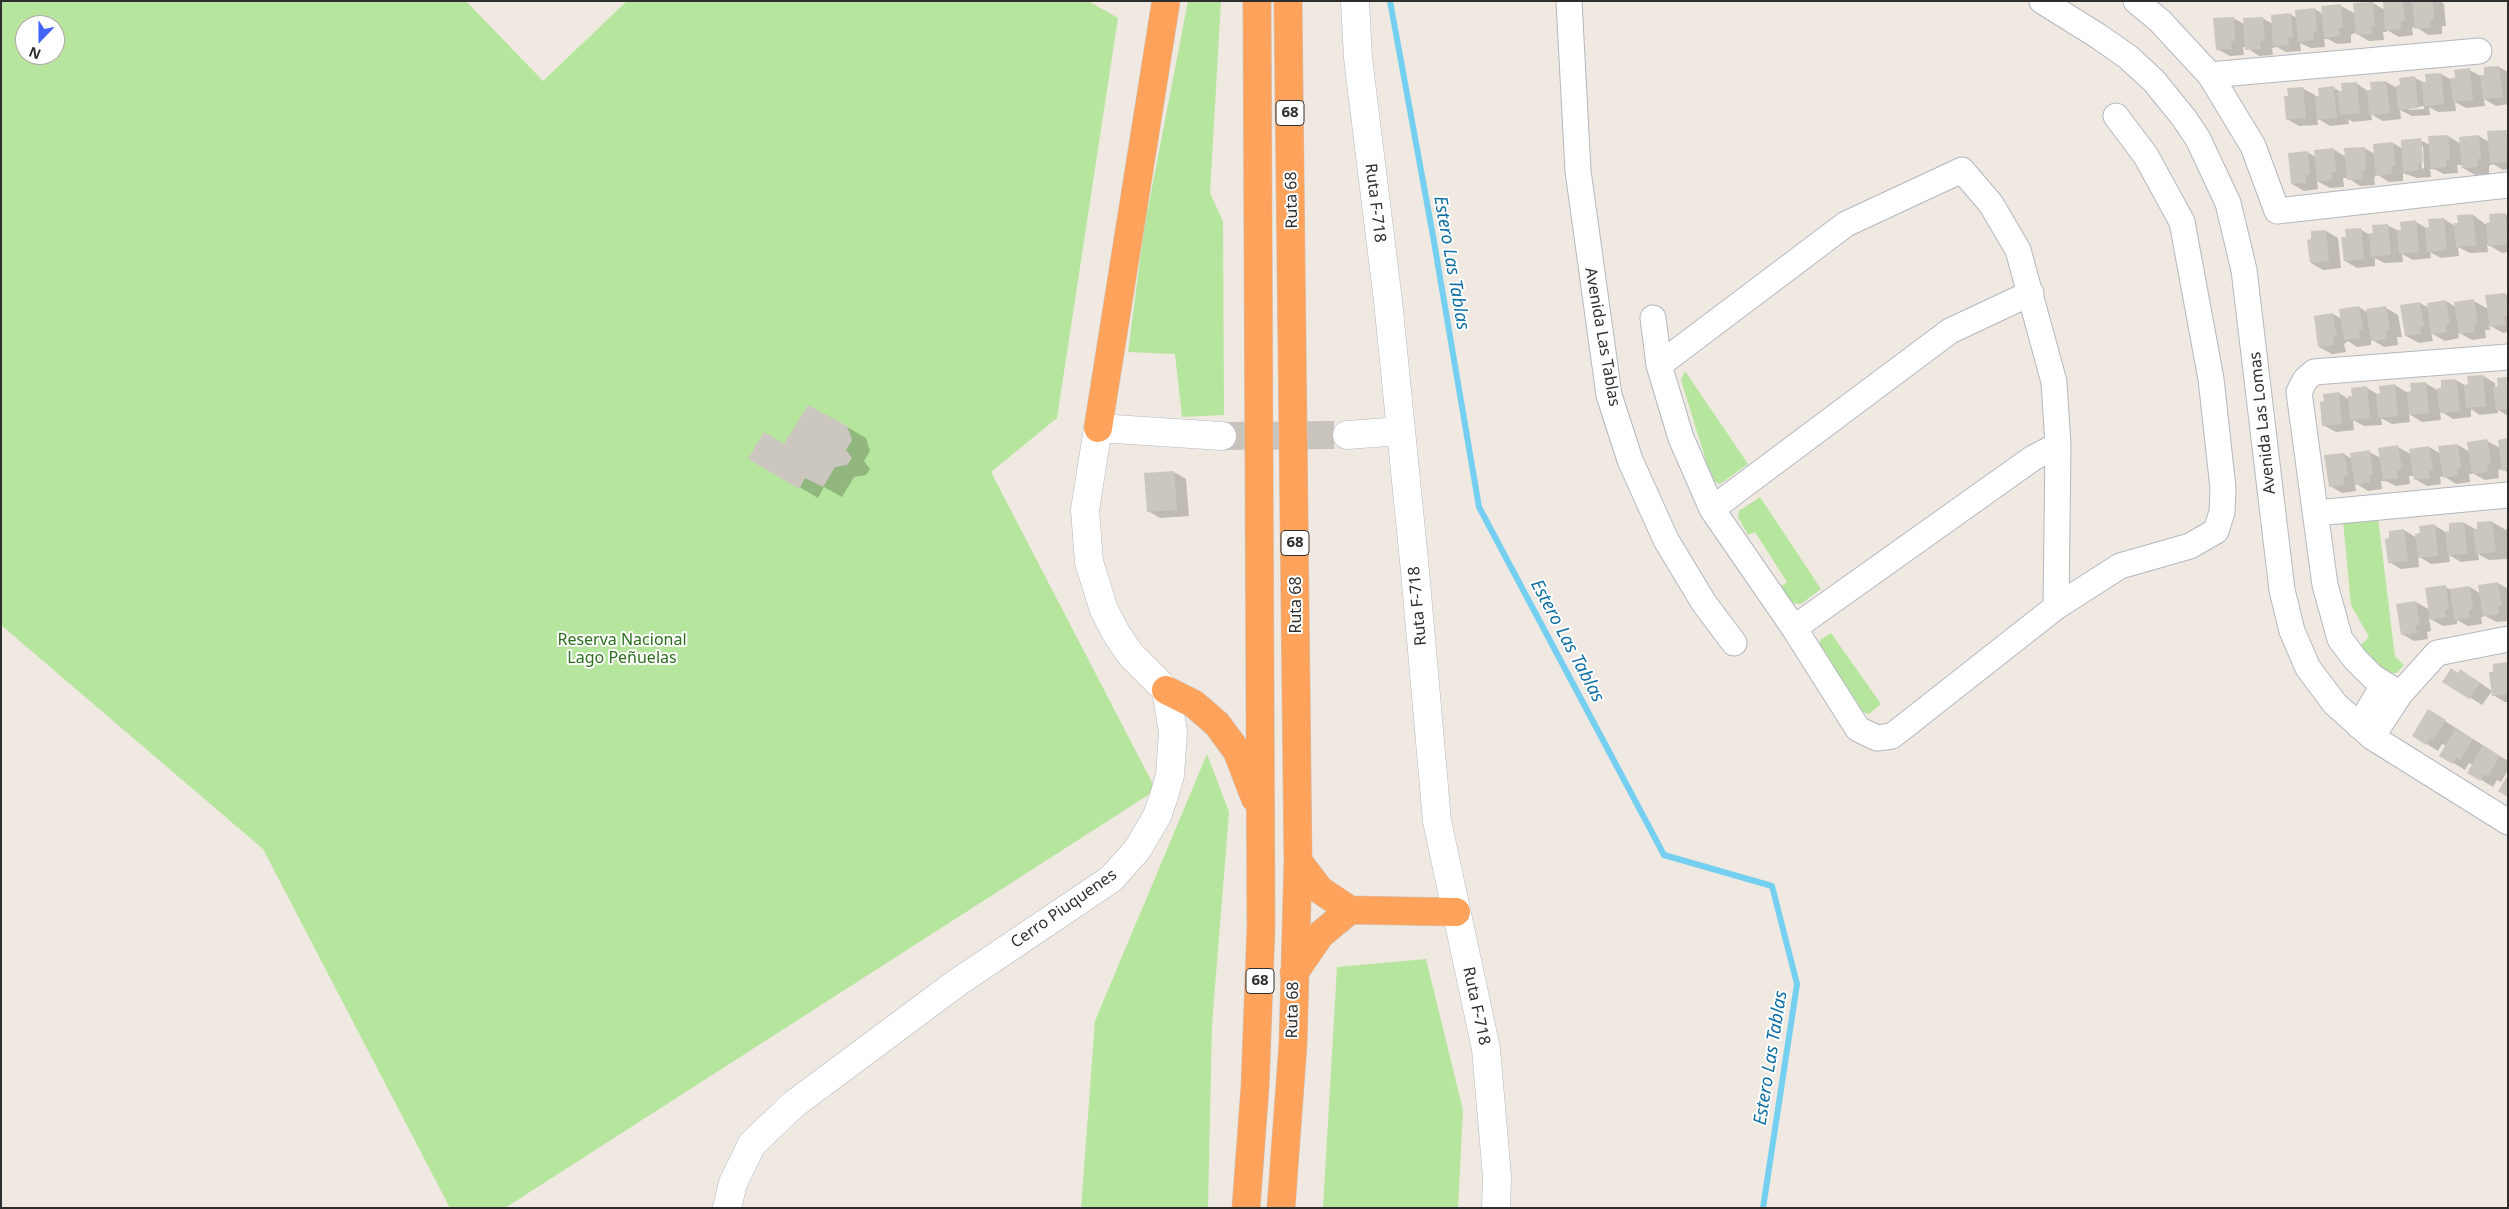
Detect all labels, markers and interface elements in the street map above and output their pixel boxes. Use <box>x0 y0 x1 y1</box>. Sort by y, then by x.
north arrow <box>15 15 65 65</box>
text: N <box>26 43 43 64</box>
road number: 68 <box>1276 100 1304 126</box>
street label: Ruta F-718 <box>1361 162 1389 244</box>
street label: Ruta 68 <box>1282 171 1302 229</box>
water label: Estero Las Tablas <box>1429 194 1473 332</box>
street label: Avenida Las Tablas <box>1580 266 1624 408</box>
street label: Avenida Las Lomas <box>2246 351 2280 495</box>
road number: 68 <box>1281 530 1309 556</box>
street label: Ruta F-718 <box>1405 565 1431 647</box>
street label: Ruta 68 <box>1286 576 1306 634</box>
water label: Estero Las Tablas <box>1526 576 1608 706</box>
park label: Reserva Nacional Lago Peñuelas <box>557 630 687 668</box>
street label: Cerro Piuquenes <box>1007 865 1121 953</box>
street label: Ruta F-718 <box>1458 965 1494 1047</box>
road number: 68 <box>1246 968 1274 994</box>
street label: Ruta 68 <box>1283 981 1303 1039</box>
water label: Estero Las Tablas <box>1750 989 1792 1127</box>

